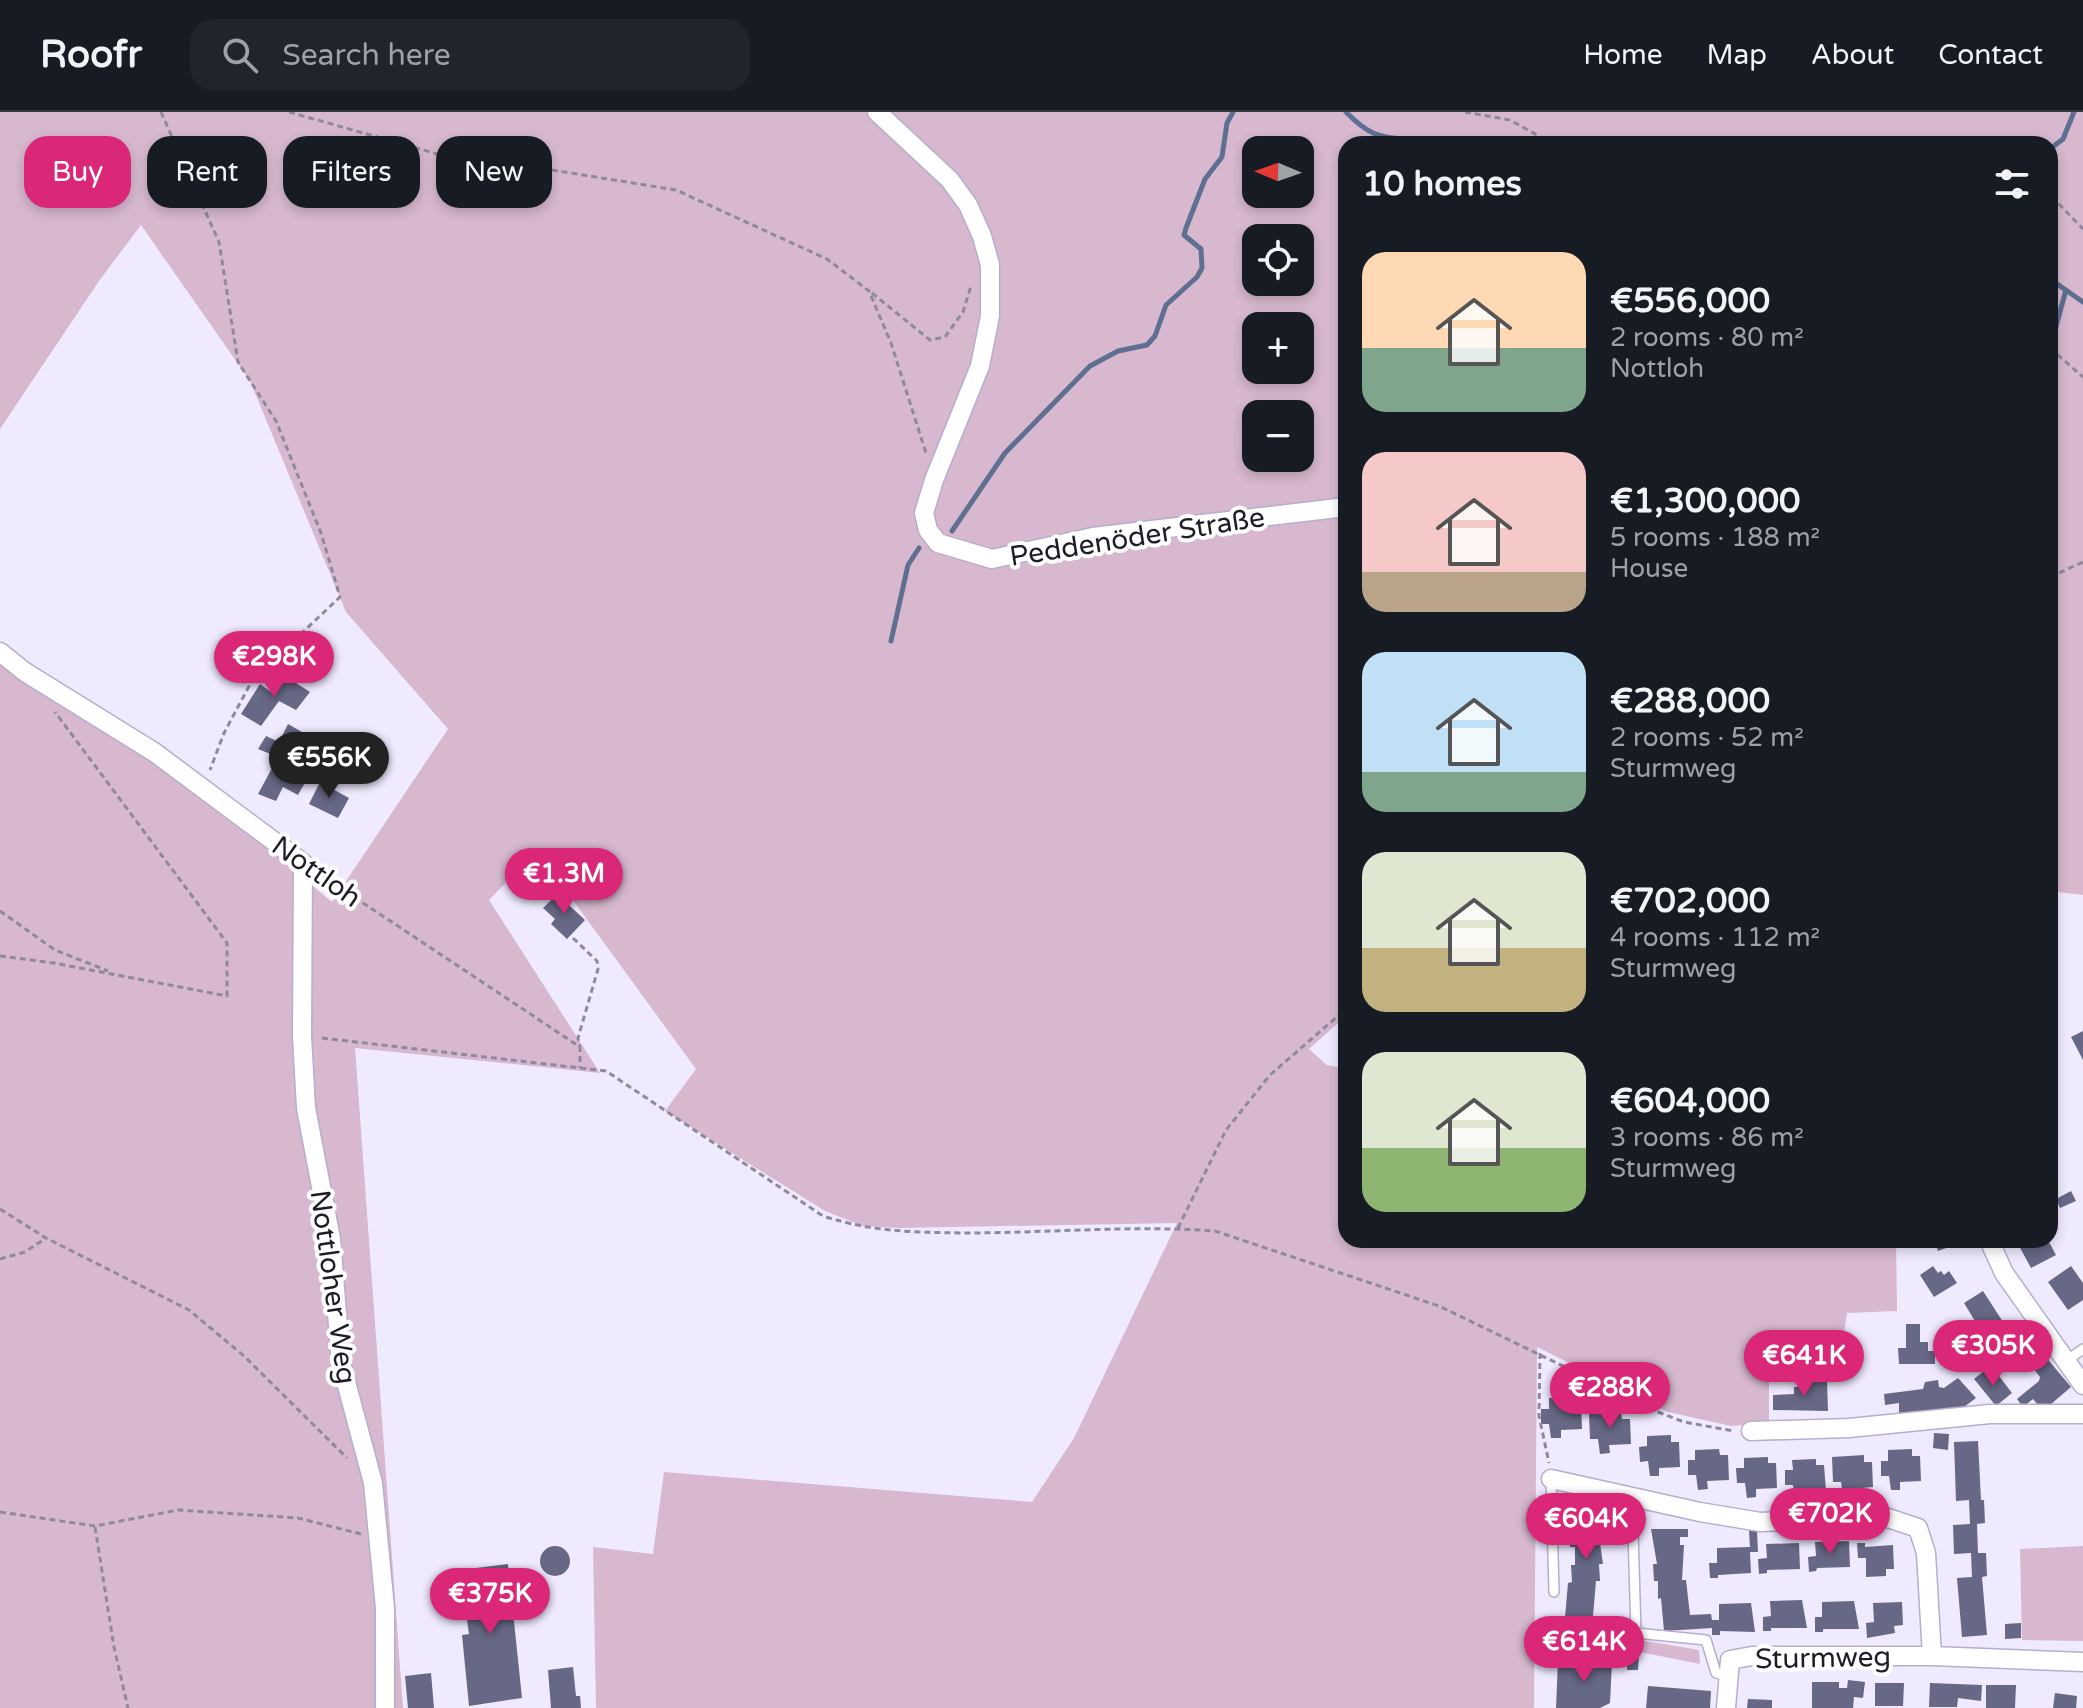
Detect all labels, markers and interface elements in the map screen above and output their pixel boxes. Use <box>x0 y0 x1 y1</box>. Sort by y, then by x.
search box <box>190 19 750 91</box>
text: Roofr <box>40 32 142 78</box>
icon: search <box>218 33 262 77</box>
text: Search here <box>282 37 451 74</box>
text: Home <box>1583 38 1663 72</box>
text: Map <box>1707 38 1767 72</box>
text: About <box>1811 38 1894 72</box>
text: Contact <box>1938 38 2043 72</box>
chip: Buy <box>24 136 131 208</box>
chip: Rent <box>147 136 267 208</box>
chip: Filters <box>283 136 420 208</box>
chip: New <box>436 136 552 208</box>
north arrow <box>1242 136 1314 208</box>
map controls <box>1242 136 1314 472</box>
icon: filters <box>1990 162 2034 206</box>
text: 10 homes <box>1362 164 1522 205</box>
button: locate <box>1242 224 1314 296</box>
text: €556,000 <box>1610 281 1770 322</box>
icon: home <box>1426 284 1522 380</box>
button: + <box>1242 312 1314 384</box>
text: 2 rooms · 80 m² <box>1610 322 1804 353</box>
text: Nottloh <box>1610 353 1704 384</box>
button: − <box>1242 400 1314 472</box>
text: €1,300,000 <box>1610 481 1800 522</box>
icon: home <box>1426 484 1522 580</box>
street label: Peddenöder Straße <box>1007 500 1267 574</box>
text: 5 rooms · 188 m² <box>1610 522 1820 553</box>
text: House <box>1610 553 1688 584</box>
pin: €298K <box>218 631 330 699</box>
text: €298K <box>232 641 316 672</box>
text: €288,000 <box>1610 681 1770 722</box>
icon: home <box>1426 684 1522 780</box>
text: 2 rooms · 52 m² <box>1610 722 1804 753</box>
pin: €556K <box>273 732 385 800</box>
text: €556K <box>287 742 371 773</box>
text: Sturmweg <box>1610 753 1736 784</box>
street label: Nottloh <box>265 829 368 915</box>
pin: €1.3M <box>508 848 620 916</box>
text: €1.3M <box>523 858 605 889</box>
text: €702,000 <box>1610 881 1770 922</box>
icon: home <box>1426 884 1522 980</box>
text: 4 rooms · 112 m² <box>1610 922 1820 953</box>
text: Sturmweg <box>1610 953 1736 984</box>
text: €604,000 <box>1610 1081 1770 1122</box>
icon: home <box>1426 1084 1522 1180</box>
text: 3 rooms · 86 m² <box>1610 1122 1804 1153</box>
text: Sturmweg <box>1610 1153 1736 1184</box>
street label: Nottloher Weg <box>303 1188 363 1386</box>
pin: €305K <box>1937 1320 2049 1388</box>
pin: €641K <box>1748 1330 1860 1398</box>
text: €305K <box>1951 1330 2035 1361</box>
text: €641K <box>1762 1340 1846 1371</box>
pin: €288K <box>1554 1362 1666 1430</box>
text: €288K <box>1568 1372 1652 1403</box>
pin: €702K <box>1774 1488 1886 1556</box>
pin: €604K <box>1530 1493 1642 1561</box>
text: €702K <box>1788 1498 1872 1529</box>
text: €604K <box>1544 1503 1628 1534</box>
pin: €375K <box>434 1568 546 1636</box>
text: €375K <box>448 1578 532 1609</box>
pin: €614K <box>1528 1616 1640 1684</box>
text: €614K <box>1542 1626 1626 1657</box>
street label: Sturmweg <box>1755 1640 1891 1676</box>

